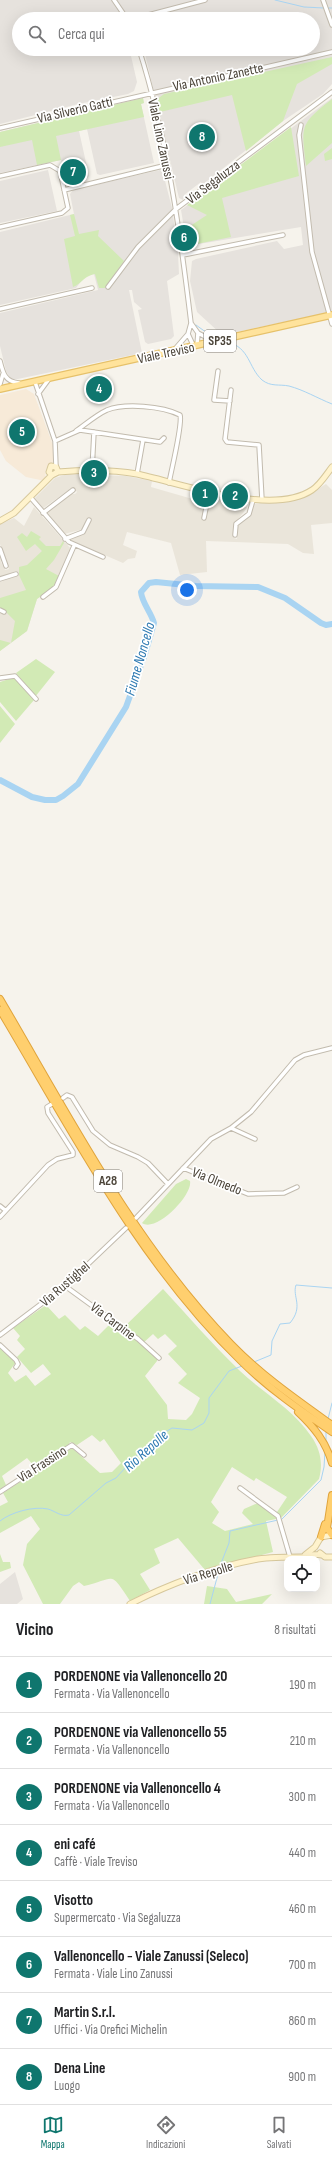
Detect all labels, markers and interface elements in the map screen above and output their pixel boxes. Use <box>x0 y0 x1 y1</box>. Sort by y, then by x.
search box <box>12 12 320 56</box>
icon: search <box>26 23 48 45</box>
text: Cerca qui <box>58 25 105 44</box>
street label: Via Antonio Zanette <box>171 59 265 95</box>
street label: Via Silverio Gatti <box>36 93 114 127</box>
street label: Viale Lino Zanussi <box>144 97 178 181</box>
pin: 8 <box>189 122 215 152</box>
street label: Via Segaluzza <box>183 156 243 208</box>
pin: 7 <box>60 157 86 187</box>
pin: 6 <box>171 223 197 253</box>
road number: SP35 <box>204 330 236 352</box>
street label: Viale Treviso <box>136 339 196 367</box>
pin: 4 <box>86 374 112 404</box>
pin: 5 <box>9 417 35 447</box>
pin: 3 <box>81 458 107 488</box>
pin: 1 <box>192 479 218 509</box>
pin: 2 <box>222 481 248 511</box>
your location <box>177 580 197 600</box>
water label: Fiume Noncello <box>120 620 160 698</box>
street label: Via Olmedo <box>190 1163 245 1199</box>
road number: A28 <box>94 1170 122 1192</box>
street label: Via Rustighel <box>37 1258 93 1310</box>
street label: Via Carpine <box>87 1298 139 1344</box>
water label: Rio Repolle <box>120 1426 172 1476</box>
street label: Via Frassino <box>14 1442 70 1486</box>
map controls <box>284 1556 320 1592</box>
button: locate <box>284 1556 320 1592</box>
street label: Via Repolle <box>181 1557 235 1589</box>
text: Vicino <box>16 1620 53 1640</box>
text: 8 risultati <box>274 1622 316 1638</box>
text: PORDENONE via Vallenoncello 20 <box>54 1667 227 1686</box>
text: 1 <box>26 1677 32 1693</box>
text: 190 m <box>289 1677 316 1693</box>
text: Fermata · Via Vallenoncello <box>54 1686 170 1702</box>
text: PORDENONE via Vallenoncello 55 <box>54 1723 227 1742</box>
text: 2 <box>26 1733 32 1749</box>
text: 210 m <box>290 1733 316 1749</box>
text: Fermata · Via Vallenoncello <box>54 1742 170 1758</box>
text: PORDENONE via Vallenoncello 4 <box>54 1779 221 1798</box>
text: 3 <box>26 1789 32 1805</box>
text: 300 m <box>289 1789 316 1805</box>
text: Fermata · Via Vallenoncello <box>54 1798 170 1814</box>
text: eni café <box>54 1835 96 1854</box>
text: 4 <box>26 1845 32 1861</box>
text: 440 m <box>289 1845 316 1861</box>
text: Caffè · Viale Treviso <box>54 1854 138 1870</box>
text: Visotto <box>54 1891 93 1910</box>
text: 5 <box>26 1901 32 1917</box>
text: 460 m <box>289 1901 316 1917</box>
text: Supermercato · Via Segaluzza <box>54 1910 181 1926</box>
text: Vallenoncello - Viale Zanussi (Seleco) <box>54 1947 249 1966</box>
text: 6 <box>26 1957 32 1973</box>
text: 700 m <box>289 1957 316 1973</box>
text: Fermata · Viale Lino Zanussi <box>54 1966 173 1982</box>
text: Martin S.r.l. <box>54 2003 115 2022</box>
text: 7 <box>26 2013 32 2029</box>
text: 860 m <box>288 2013 316 2029</box>
text: Uffici · Via Orefici Michelin <box>54 2022 167 2038</box>
text: Dena Line <box>54 2059 105 2078</box>
text: 8 <box>26 2069 32 2085</box>
text: 900 m <box>288 2069 316 2085</box>
text: Luogo <box>54 2078 80 2094</box>
tab: Mappa <box>41 2114 65 2151</box>
tab: Indicazioni <box>146 2114 185 2151</box>
tab: Salvati <box>267 2114 291 2151</box>

